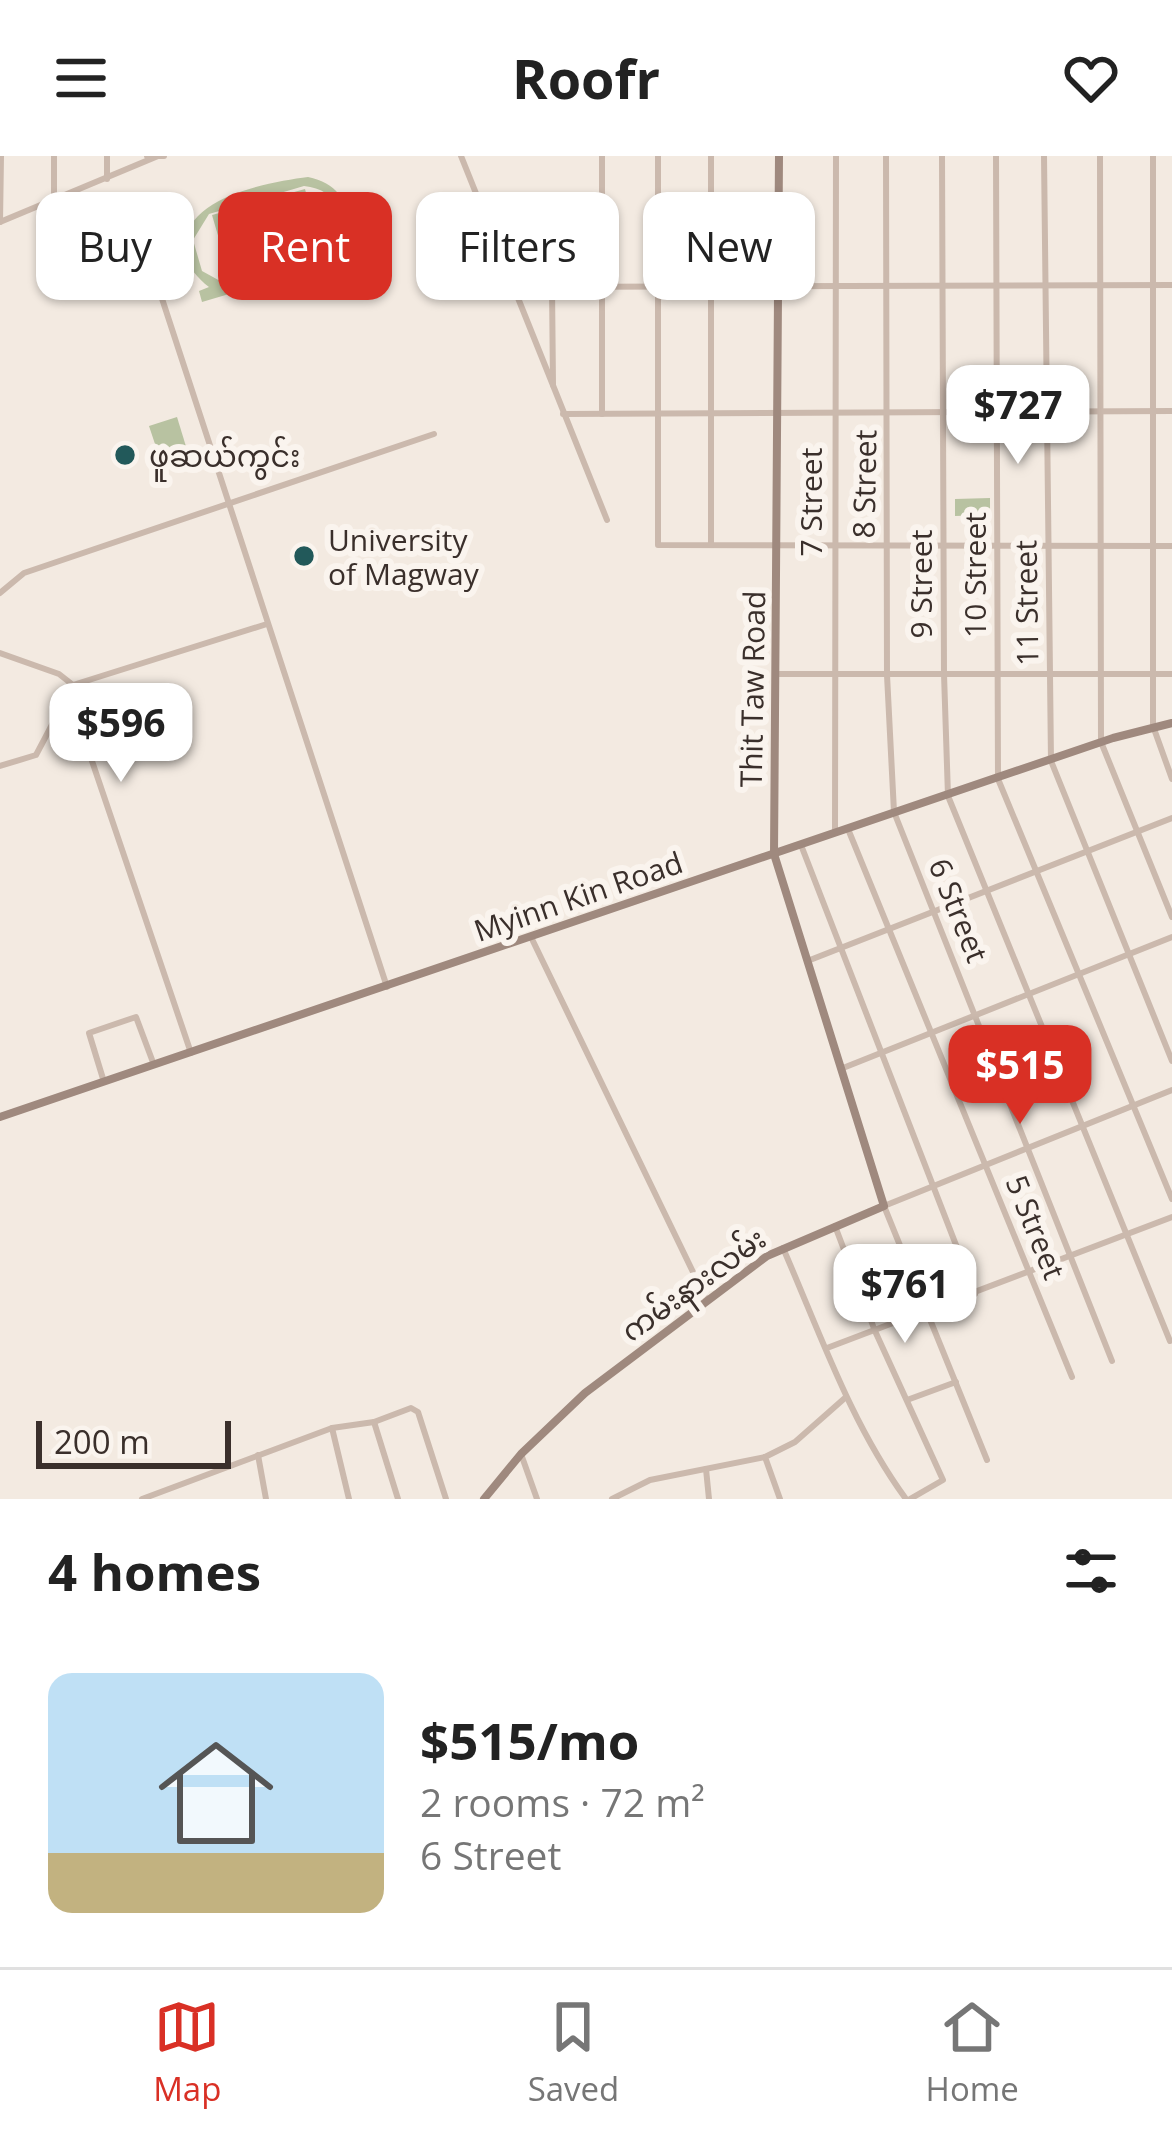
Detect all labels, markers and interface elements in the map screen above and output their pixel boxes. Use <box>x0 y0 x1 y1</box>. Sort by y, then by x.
text: Roofr <box>512 41 660 115</box>
icon: menu <box>48 45 114 111</box>
icon: heart <box>1058 45 1124 111</box>
chip: Buy <box>36 192 194 300</box>
chip: Rent <box>218 192 392 300</box>
chip: Filters <box>416 192 619 300</box>
chip: New <box>643 192 815 300</box>
pin: $727 <box>947 365 1089 467</box>
text: $727 <box>973 377 1063 430</box>
street label: 8 Street <box>843 429 885 539</box>
place label: ဖူဆယ်ကွင်း <box>149 435 300 482</box>
marker: ဖူဆယ်ကွင်း <box>112 442 138 468</box>
street label: 7 Street <box>790 448 831 556</box>
street label: 10 Street <box>954 512 995 638</box>
place label: University of Magway <box>328 519 480 594</box>
street label: 9 Street <box>900 530 941 638</box>
street label: 11 Street <box>1004 540 1048 666</box>
marker: University of Magway <box>291 543 317 569</box>
street label: Thit Taw Road <box>730 590 774 788</box>
pin: $596 <box>50 683 192 785</box>
text: $596 <box>76 695 166 748</box>
street label: Myinn Kin Road <box>468 841 688 951</box>
street label: 6 Street <box>920 852 998 968</box>
pin: $515 <box>949 1025 1091 1127</box>
text: $515 <box>975 1037 1065 1090</box>
street label: 5 Street <box>997 1169 1075 1285</box>
street label: ကမ်းနားလမ်း <box>612 1217 777 1355</box>
pin: $761 <box>834 1244 976 1346</box>
text: $761 <box>860 1256 950 1309</box>
scale bar <box>36 1415 231 1468</box>
text: 200 m <box>54 1419 150 1464</box>
text: 4 homes <box>48 1536 261 1606</box>
icon: filters <box>1058 1538 1124 1604</box>
text: $515/mo <box>420 1705 639 1775</box>
icon: home <box>144 1721 288 1865</box>
text: 2 rooms · 72 m² <box>420 1775 705 1828</box>
text: 6 Street <box>420 1828 561 1881</box>
tab: Map <box>153 1994 221 2111</box>
tab: Saved <box>528 1994 619 2111</box>
tab: Home <box>926 1994 1019 2111</box>

